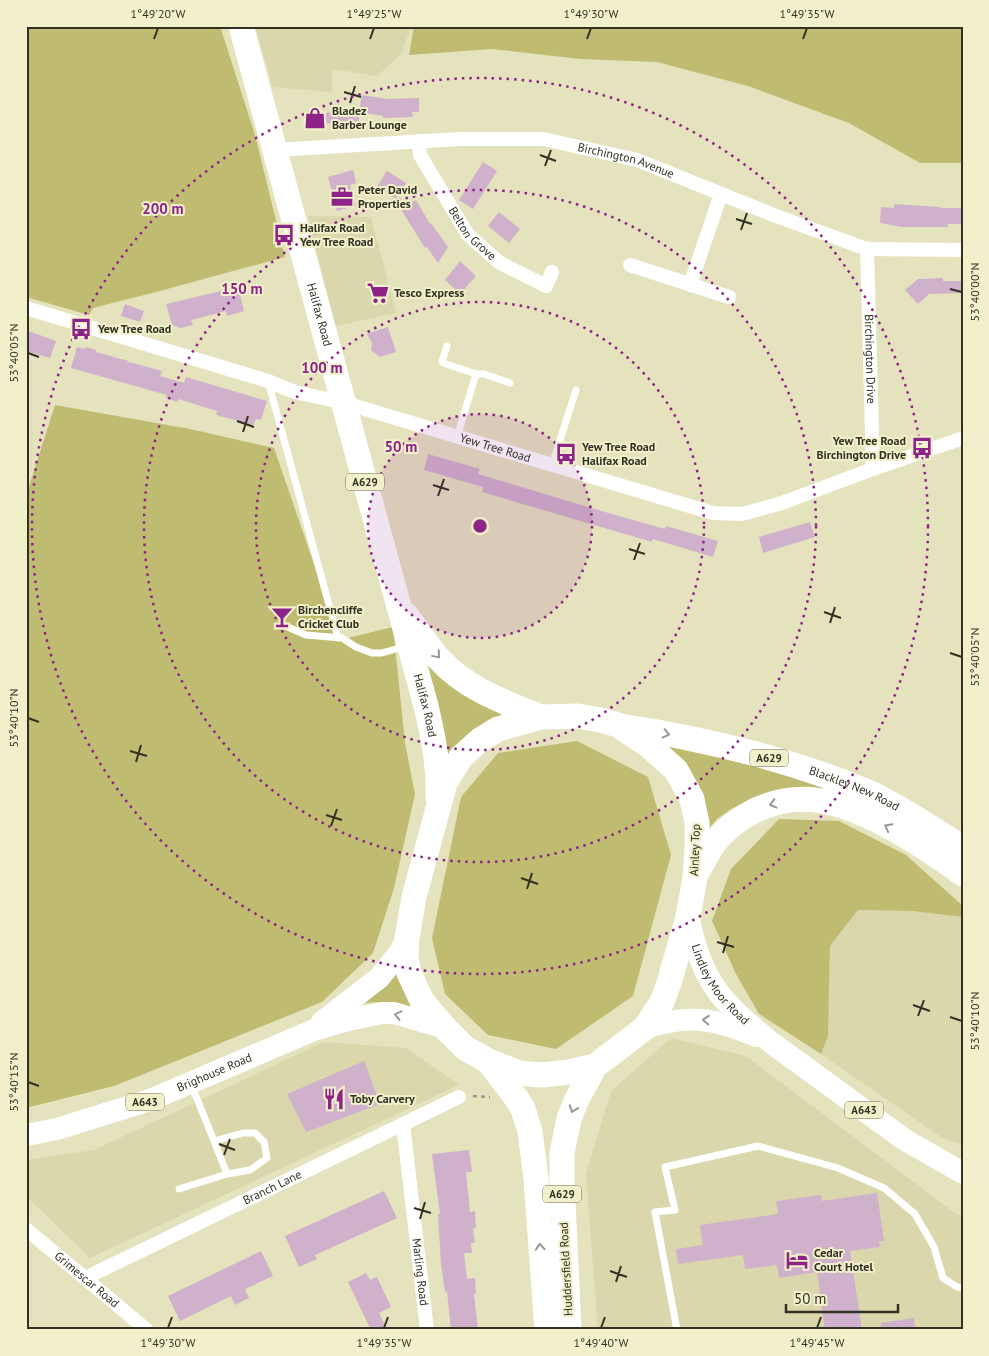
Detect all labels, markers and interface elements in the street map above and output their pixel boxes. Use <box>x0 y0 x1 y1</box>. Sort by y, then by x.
text: 1°49'20"W <box>131 6 185 21</box>
text: 1°49'25"W <box>347 6 401 21</box>
text: 1°49'30"W <box>564 6 618 21</box>
text: 1°49'35"W <box>780 6 834 21</box>
place label: Bladez Barber Lounge <box>332 103 407 132</box>
shop icon: Bladez Barber Lounge <box>302 105 328 131</box>
street label: Birchington Avenue <box>576 139 676 181</box>
place label: Peter David Properties <box>358 182 417 211</box>
office icon: Peter David Properties <box>329 184 355 210</box>
text: 200 m <box>142 199 184 218</box>
street label: Belton Grove <box>446 204 499 263</box>
place label: Halifax Road Yew Tree Road <box>299 220 373 249</box>
bus stop icon: Halifax Road Yew Tree Road <box>271 222 297 248</box>
text: 53°40'00"N <box>967 262 982 322</box>
text: 150 m <box>221 279 263 298</box>
supermarket icon: Tesco Express <box>365 280 391 306</box>
street label: Halifax Road <box>304 281 336 348</box>
place label: Tesco Express <box>394 285 464 300</box>
street label: Birchington Drive <box>862 314 879 404</box>
bus stop icon: Yew Tree Road <box>68 316 94 342</box>
place label: Yew Tree Road <box>97 321 171 336</box>
text: 53°40'05"N <box>6 323 21 383</box>
text: 100 m <box>301 358 343 377</box>
street label: Yew Tree Road <box>458 430 533 465</box>
place label: Yew Tree Road Birchington Drive <box>816 433 906 462</box>
bus stop icon: Yew Tree Road Birchington Drive <box>909 435 935 461</box>
text: 50 m <box>385 437 417 456</box>
place label: Yew Tree Road Halifax Road <box>581 439 655 468</box>
bus stop icon: Yew Tree Road Halifax Road <box>553 441 579 467</box>
road number: A629 <box>346 474 384 491</box>
centre of rings <box>471 517 489 535</box>
place label: Birchencliffe Cricket Club <box>298 602 363 631</box>
bar icon: Birchencliffe Cricket Club <box>269 604 295 630</box>
text: 53°40'05"N <box>967 627 982 687</box>
one-way arrow <box>431 650 440 659</box>
street label: Halifax Road <box>411 672 441 738</box>
text: 53°40'10"N <box>6 688 21 748</box>
one-way arrow <box>662 728 671 739</box>
road number: A629 <box>750 750 788 766</box>
street label: Blackley New Road <box>807 762 902 814</box>
one-way arrow <box>770 799 778 809</box>
one-way arrow <box>884 823 893 833</box>
street label: Ainley Top <box>686 824 703 876</box>
street label: Lindley Moor Road <box>689 942 753 1028</box>
text: 53°40'10"N <box>967 991 982 1051</box>
one-way arrow <box>393 1010 402 1021</box>
one-way arrow <box>702 1015 710 1026</box>
street label: Brighouse Road <box>174 1049 254 1095</box>
text: 53°40'15"N <box>6 1052 21 1112</box>
restaurant icon: Toby Carvery <box>321 1086 347 1112</box>
place label: Toby Carvery <box>350 1091 415 1106</box>
road number: A643 <box>126 1094 164 1110</box>
road number: A643 <box>845 1102 883 1118</box>
one-way arrow <box>569 1104 579 1112</box>
street label: Branch Lane <box>240 1166 304 1208</box>
road number: A629 <box>543 1186 581 1202</box>
street label: Huddersfield Road <box>556 1222 575 1316</box>
street label: Marling Road <box>409 1237 432 1307</box>
one-way arrow <box>535 1242 546 1250</box>
place label: Cedar Court Hotel <box>814 1245 873 1274</box>
hotel icon: Cedar Court Hotel <box>784 1247 810 1273</box>
street label: Grimescar Road <box>52 1248 122 1311</box>
scale bar <box>786 1281 899 1313</box>
text: 50 m <box>794 1289 827 1308</box>
text: 1°49'30"W <box>141 1335 195 1350</box>
text: 1°49'35"W <box>357 1335 411 1350</box>
text: 1°49'40"W <box>574 1335 628 1350</box>
text: 1°49'45"W <box>790 1335 844 1350</box>

